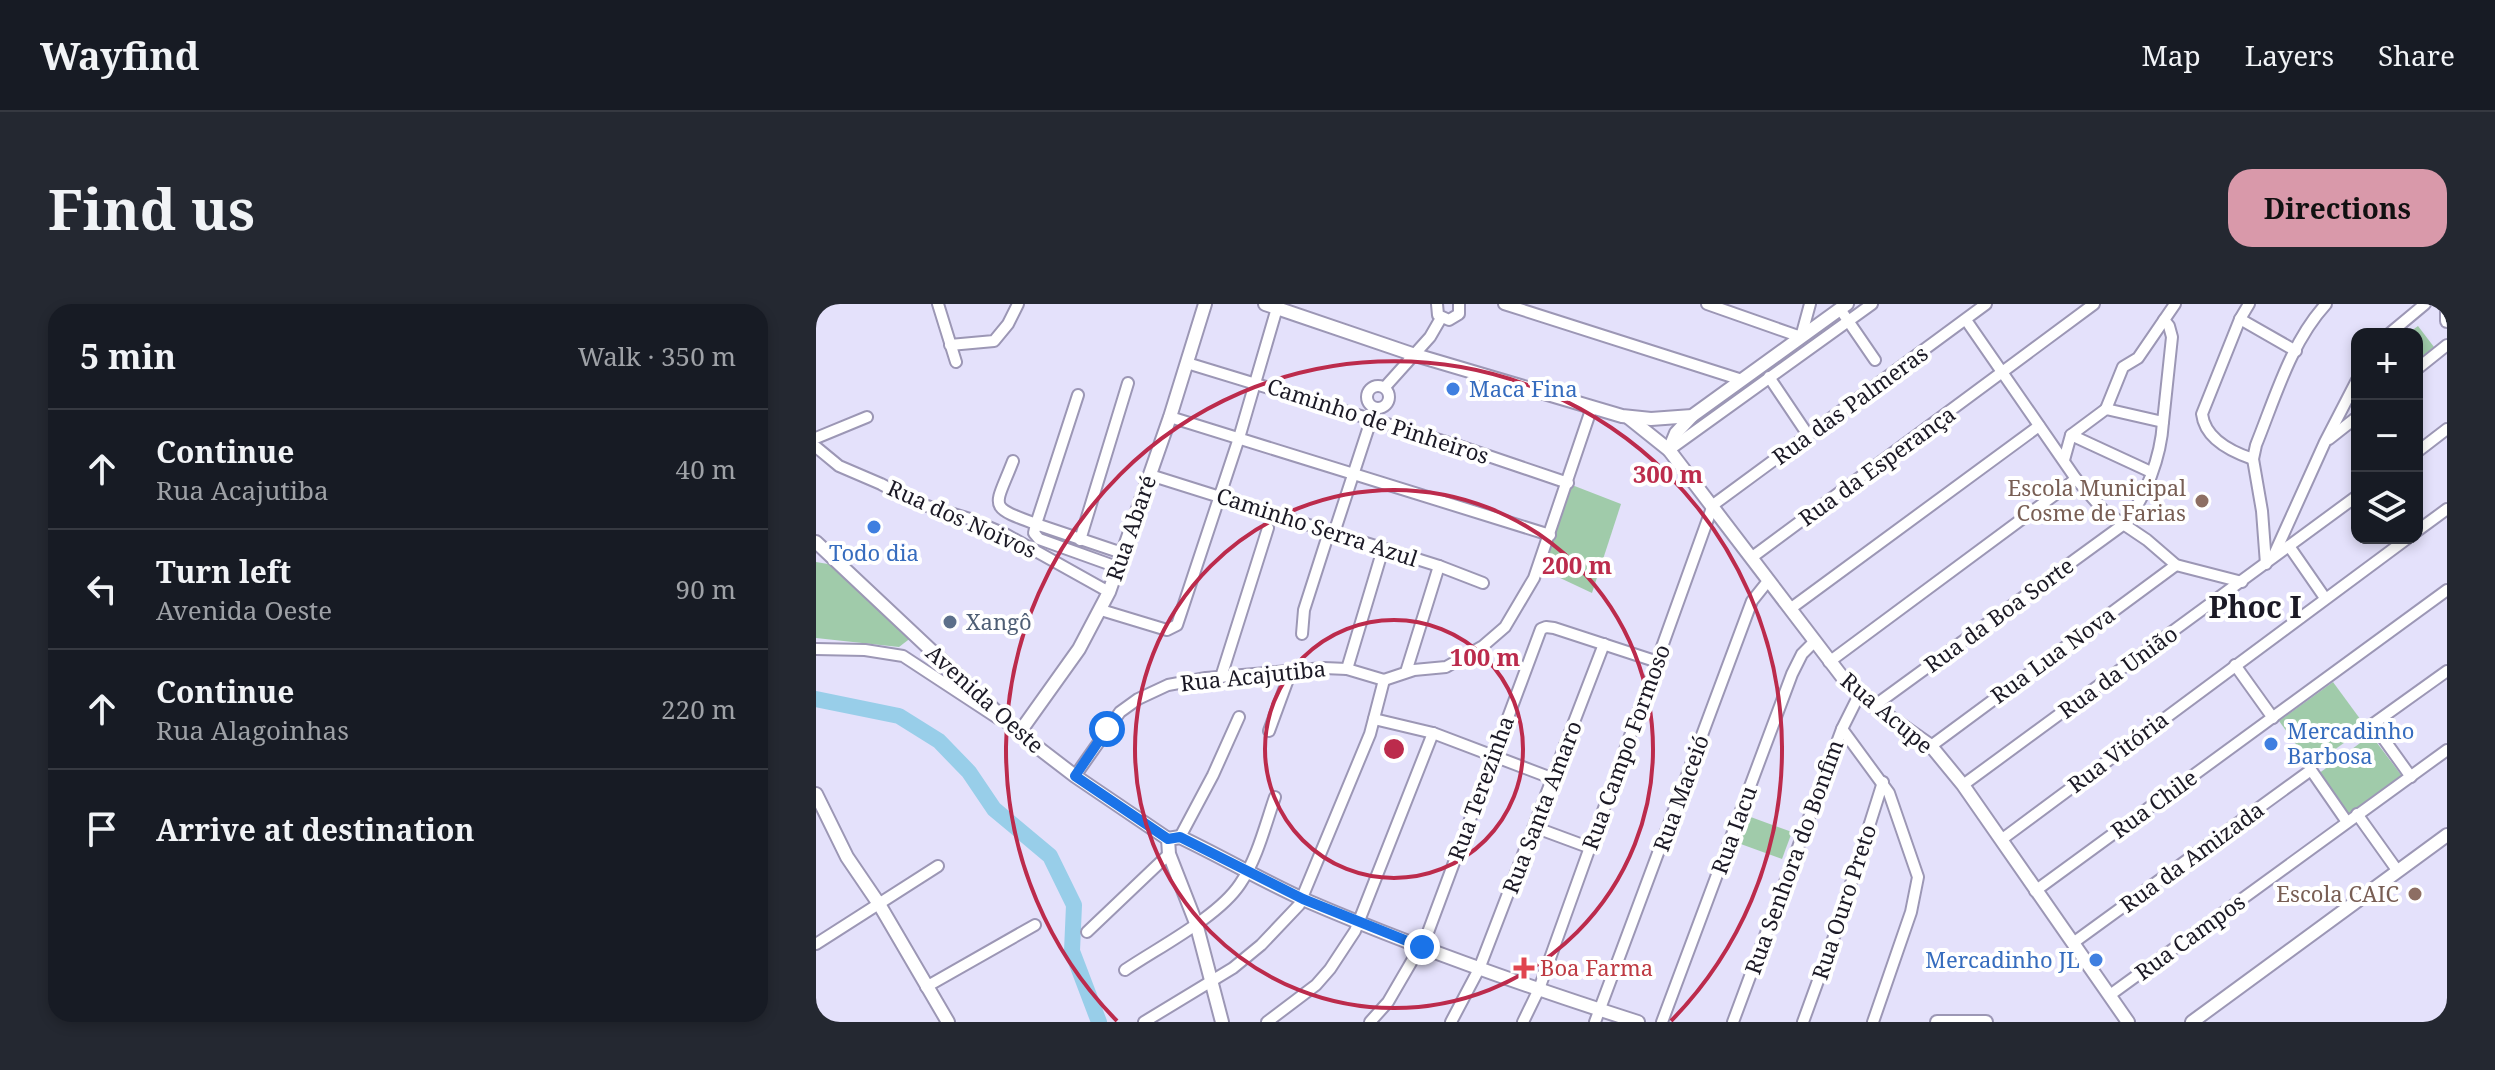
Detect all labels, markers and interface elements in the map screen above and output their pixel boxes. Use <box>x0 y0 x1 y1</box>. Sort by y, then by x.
text: Wayfind <box>40 29 199 81</box>
text: Map <box>2142 36 2201 74</box>
text: Layers <box>2245 36 2334 74</box>
text: Share <box>2378 36 2455 74</box>
button: Directions <box>2228 169 2447 247</box>
text: Find us <box>48 170 255 246</box>
map controls <box>2351 328 2423 544</box>
button: + <box>2351 328 2423 400</box>
text: 5 min <box>80 333 176 379</box>
text: Walk · 350 m <box>578 338 736 374</box>
street label: Rua das Palmeras <box>1766 338 1933 471</box>
street label: Caminho de Pinheiros <box>1264 370 1493 470</box>
place label: Maca Fina <box>1469 373 1578 403</box>
marker: Maca Fina <box>1444 380 1462 398</box>
street label: Rua da Esperança <box>1792 398 1961 532</box>
button: − <box>2351 400 2423 472</box>
text: Continue <box>156 431 294 472</box>
icon: ahead <box>80 447 124 491</box>
text: 40 m <box>676 451 736 487</box>
text: 300 m <box>1633 457 1704 490</box>
street label: Rua Abaré <box>1098 471 1162 585</box>
text: Rua Acajutiba <box>156 472 329 508</box>
street label: Rua dos Noivos <box>883 472 1042 564</box>
place label: Escola Municipal Cosme de Farias <box>2008 472 2186 527</box>
button: layers <box>2351 472 2423 544</box>
street label: Caminho Serra Azul <box>1213 479 1422 573</box>
marker: Escola Municipal Cosme de Farias <box>2193 492 2211 510</box>
marker: Todo dia <box>865 518 883 536</box>
place label: Todo dia <box>829 537 919 567</box>
text: 200 m <box>1542 548 1613 581</box>
street label: Rua da Boa Sorte <box>1918 550 2079 679</box>
text: Turn left <box>156 551 291 592</box>
icon: left <box>80 567 124 611</box>
text: 90 m <box>676 571 736 607</box>
district label: Phoc I <box>2208 586 2302 627</box>
text: Avenida Oeste <box>156 592 332 628</box>
street label: Rua Lua Nova <box>1984 599 2121 710</box>
place label: Xangô <box>966 606 1032 636</box>
marker: Xangô <box>941 613 959 631</box>
street label: Rua da União <box>2052 618 2183 725</box>
street label: Avenida Oeste <box>920 637 1051 759</box>
text: 100 m <box>1450 640 1521 673</box>
street label: Rua Campo Formoso <box>1574 640 1676 853</box>
street label: Rua Acajutiba <box>1179 652 1327 698</box>
street label: Rua Acupe <box>1835 665 1940 760</box>
text: Continue <box>156 671 294 712</box>
icon: ahead <box>80 687 124 731</box>
text: 220 m <box>661 691 736 727</box>
street label: Rua Vitória <box>2061 704 2174 799</box>
route start <box>1089 711 1125 747</box>
street label: Rua Terezinha <box>1440 711 1520 864</box>
text: Rua Alagoinhas <box>156 712 349 748</box>
place label: Mercadinho Barbosa <box>2287 715 2414 770</box>
street label: Rua Santa Amaro <box>1494 716 1588 897</box>
street label: Rua Maceió <box>1645 730 1715 855</box>
centre of rings <box>1380 735 1408 763</box>
street label: Rua Senhora do Bonfim <box>1737 735 1850 978</box>
marker: Mercadinho Barbosa <box>2262 735 2280 753</box>
street label: Rua Chile <box>2104 762 2203 845</box>
street label: Rua Iacu <box>1703 781 1763 878</box>
street label: Rua da Amizada <box>2113 794 2269 919</box>
icon: arrive <box>80 807 124 851</box>
text: Arrive at destination <box>156 809 475 850</box>
street label: Rua Ouro Preto <box>1804 820 1882 983</box>
place label: Escola CAIC <box>2276 878 2399 908</box>
marker: Escola CAIC <box>2406 885 2424 903</box>
street label: Rua Campos <box>2128 886 2251 986</box>
route end <box>1404 929 1440 965</box>
place label: Mercadinho JL <box>1925 944 2080 974</box>
marker: Mercadinho JL <box>2087 951 2105 969</box>
place label: Boa Farma <box>1540 952 1653 982</box>
marker: Boa Farma <box>1515 959 1533 977</box>

